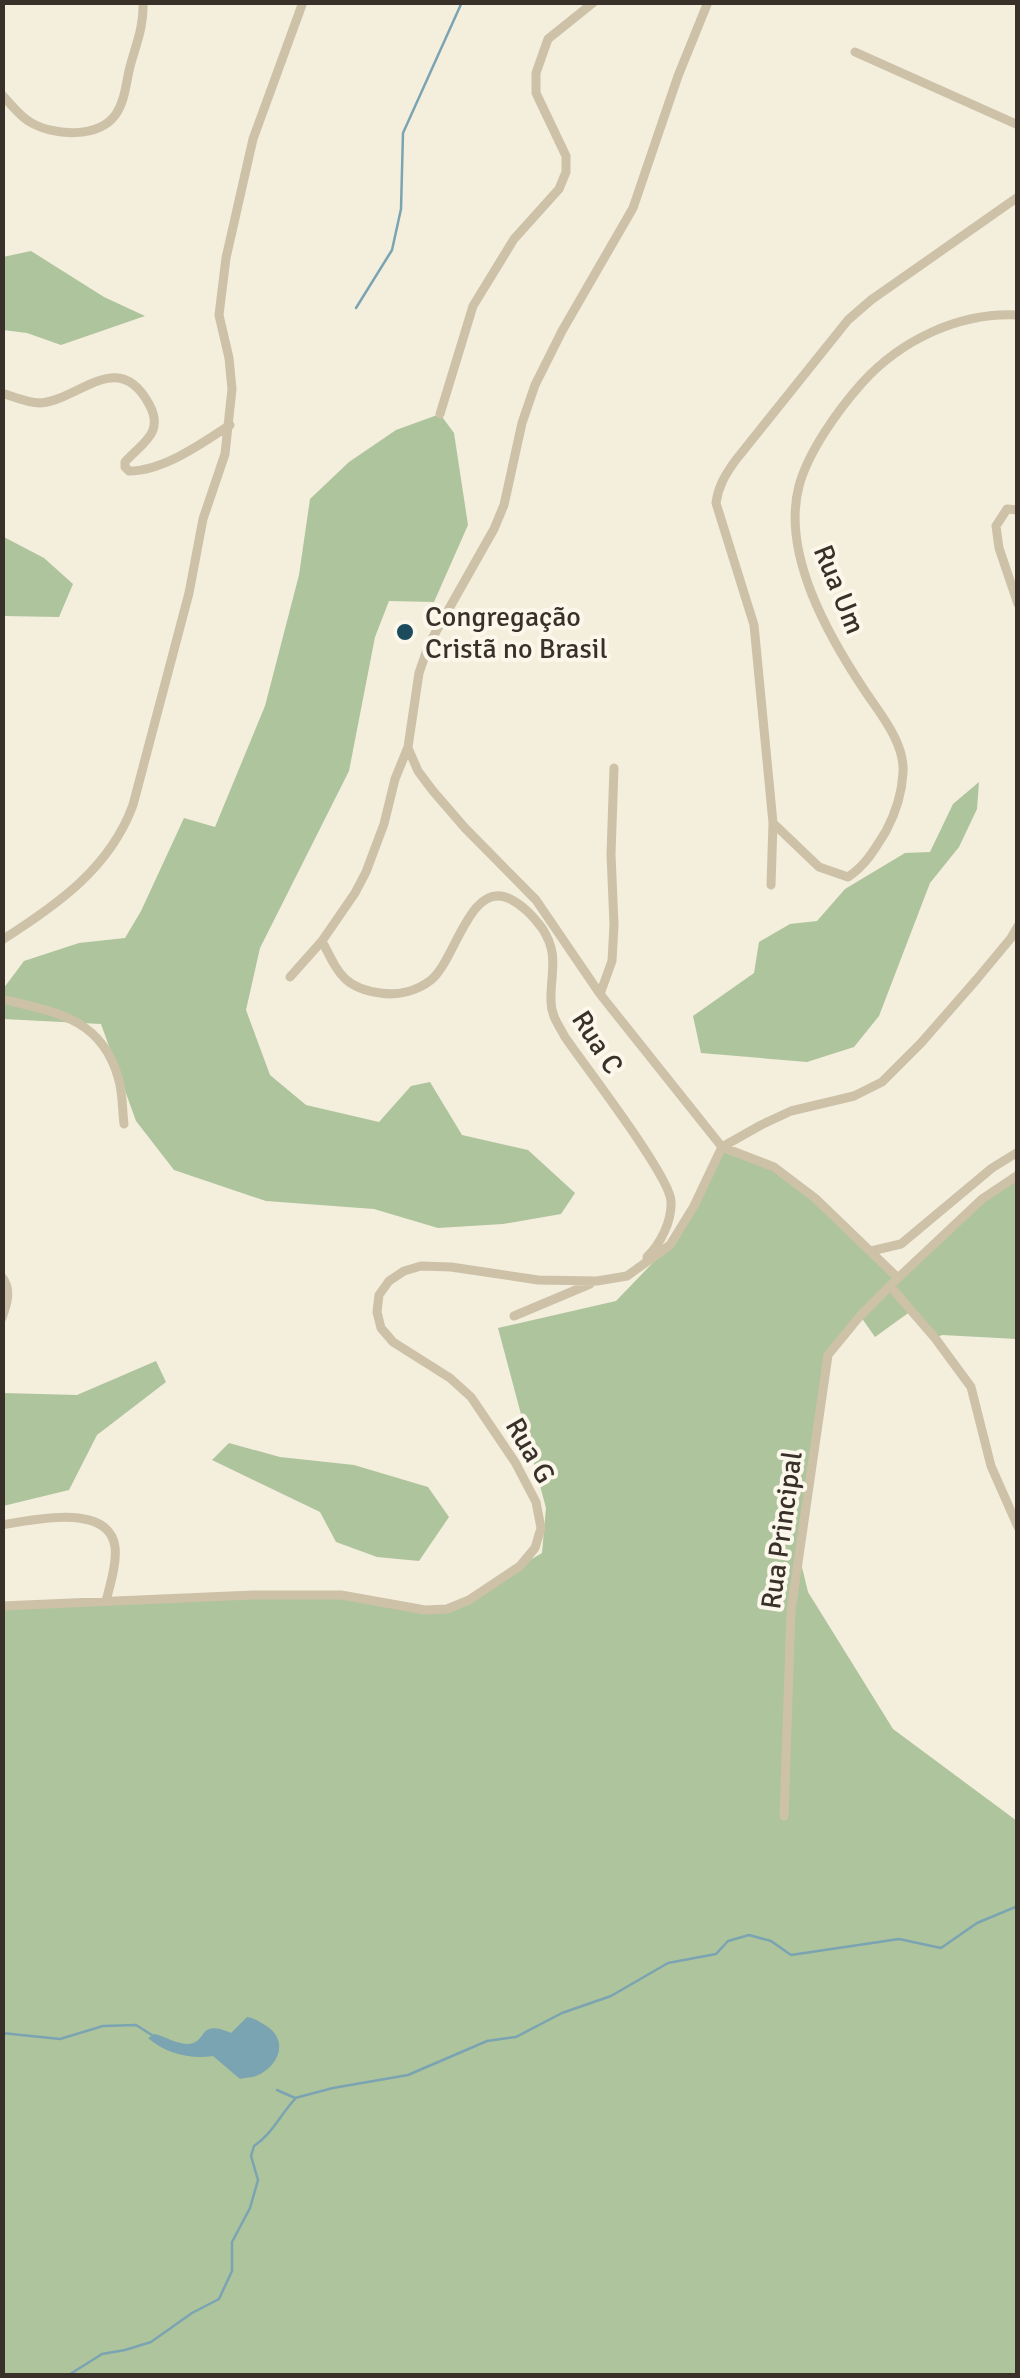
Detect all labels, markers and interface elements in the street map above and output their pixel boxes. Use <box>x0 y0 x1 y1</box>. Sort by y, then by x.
street label: Rua Um <box>806 540 872 639</box>
place label: Congregação Cristã no Brasil <box>425 600 608 666</box>
marker: Congregação Cristã no Brasil <box>394 621 416 643</box>
street label: Rua C <box>564 1004 630 1081</box>
street label: Rua G <box>498 1412 562 1489</box>
street label: Rua Principal <box>754 1449 810 1611</box>

